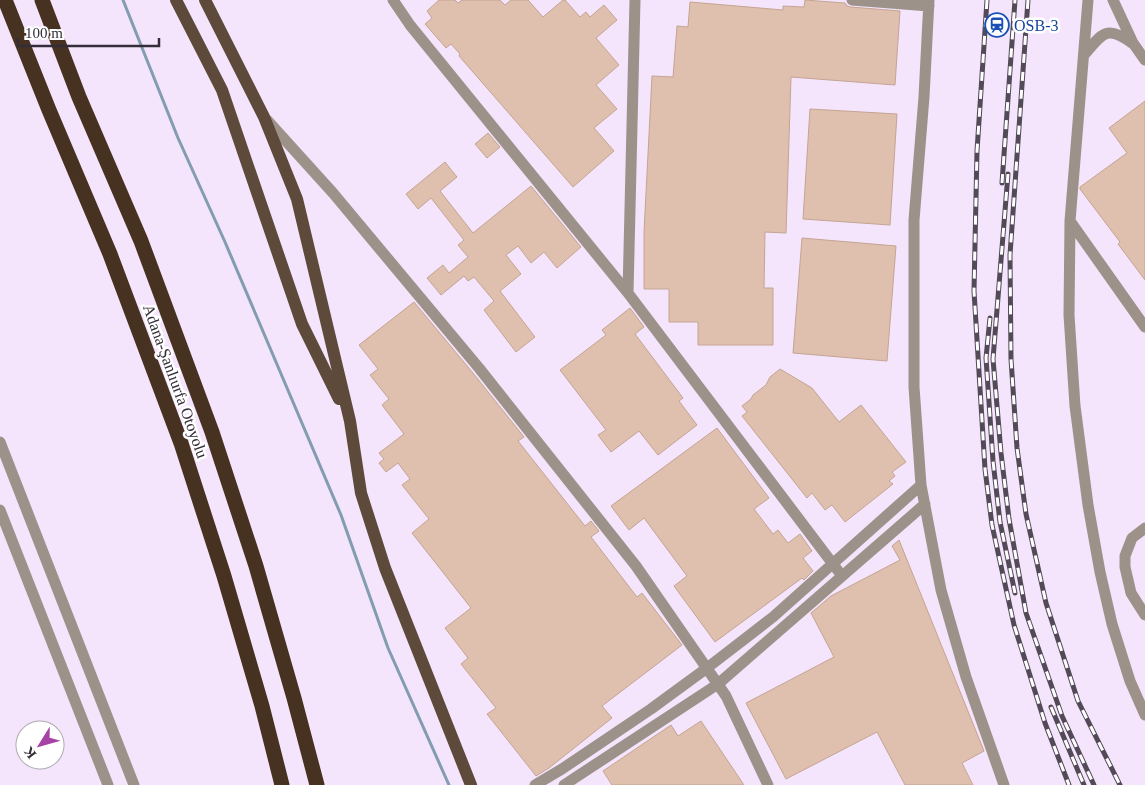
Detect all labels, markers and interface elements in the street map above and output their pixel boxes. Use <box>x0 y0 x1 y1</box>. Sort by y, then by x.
station icon: OSB-3 <box>984 12 1010 38</box>
scale bar <box>18 15 159 47</box>
place label: OSB-3 <box>1014 17 1058 34</box>
text: 100 m <box>25 25 63 41</box>
street label: Adana-Şanlıurfa Otoyolu <box>139 302 211 461</box>
north arrow <box>15 720 65 770</box>
text: K <box>21 744 39 761</box>

